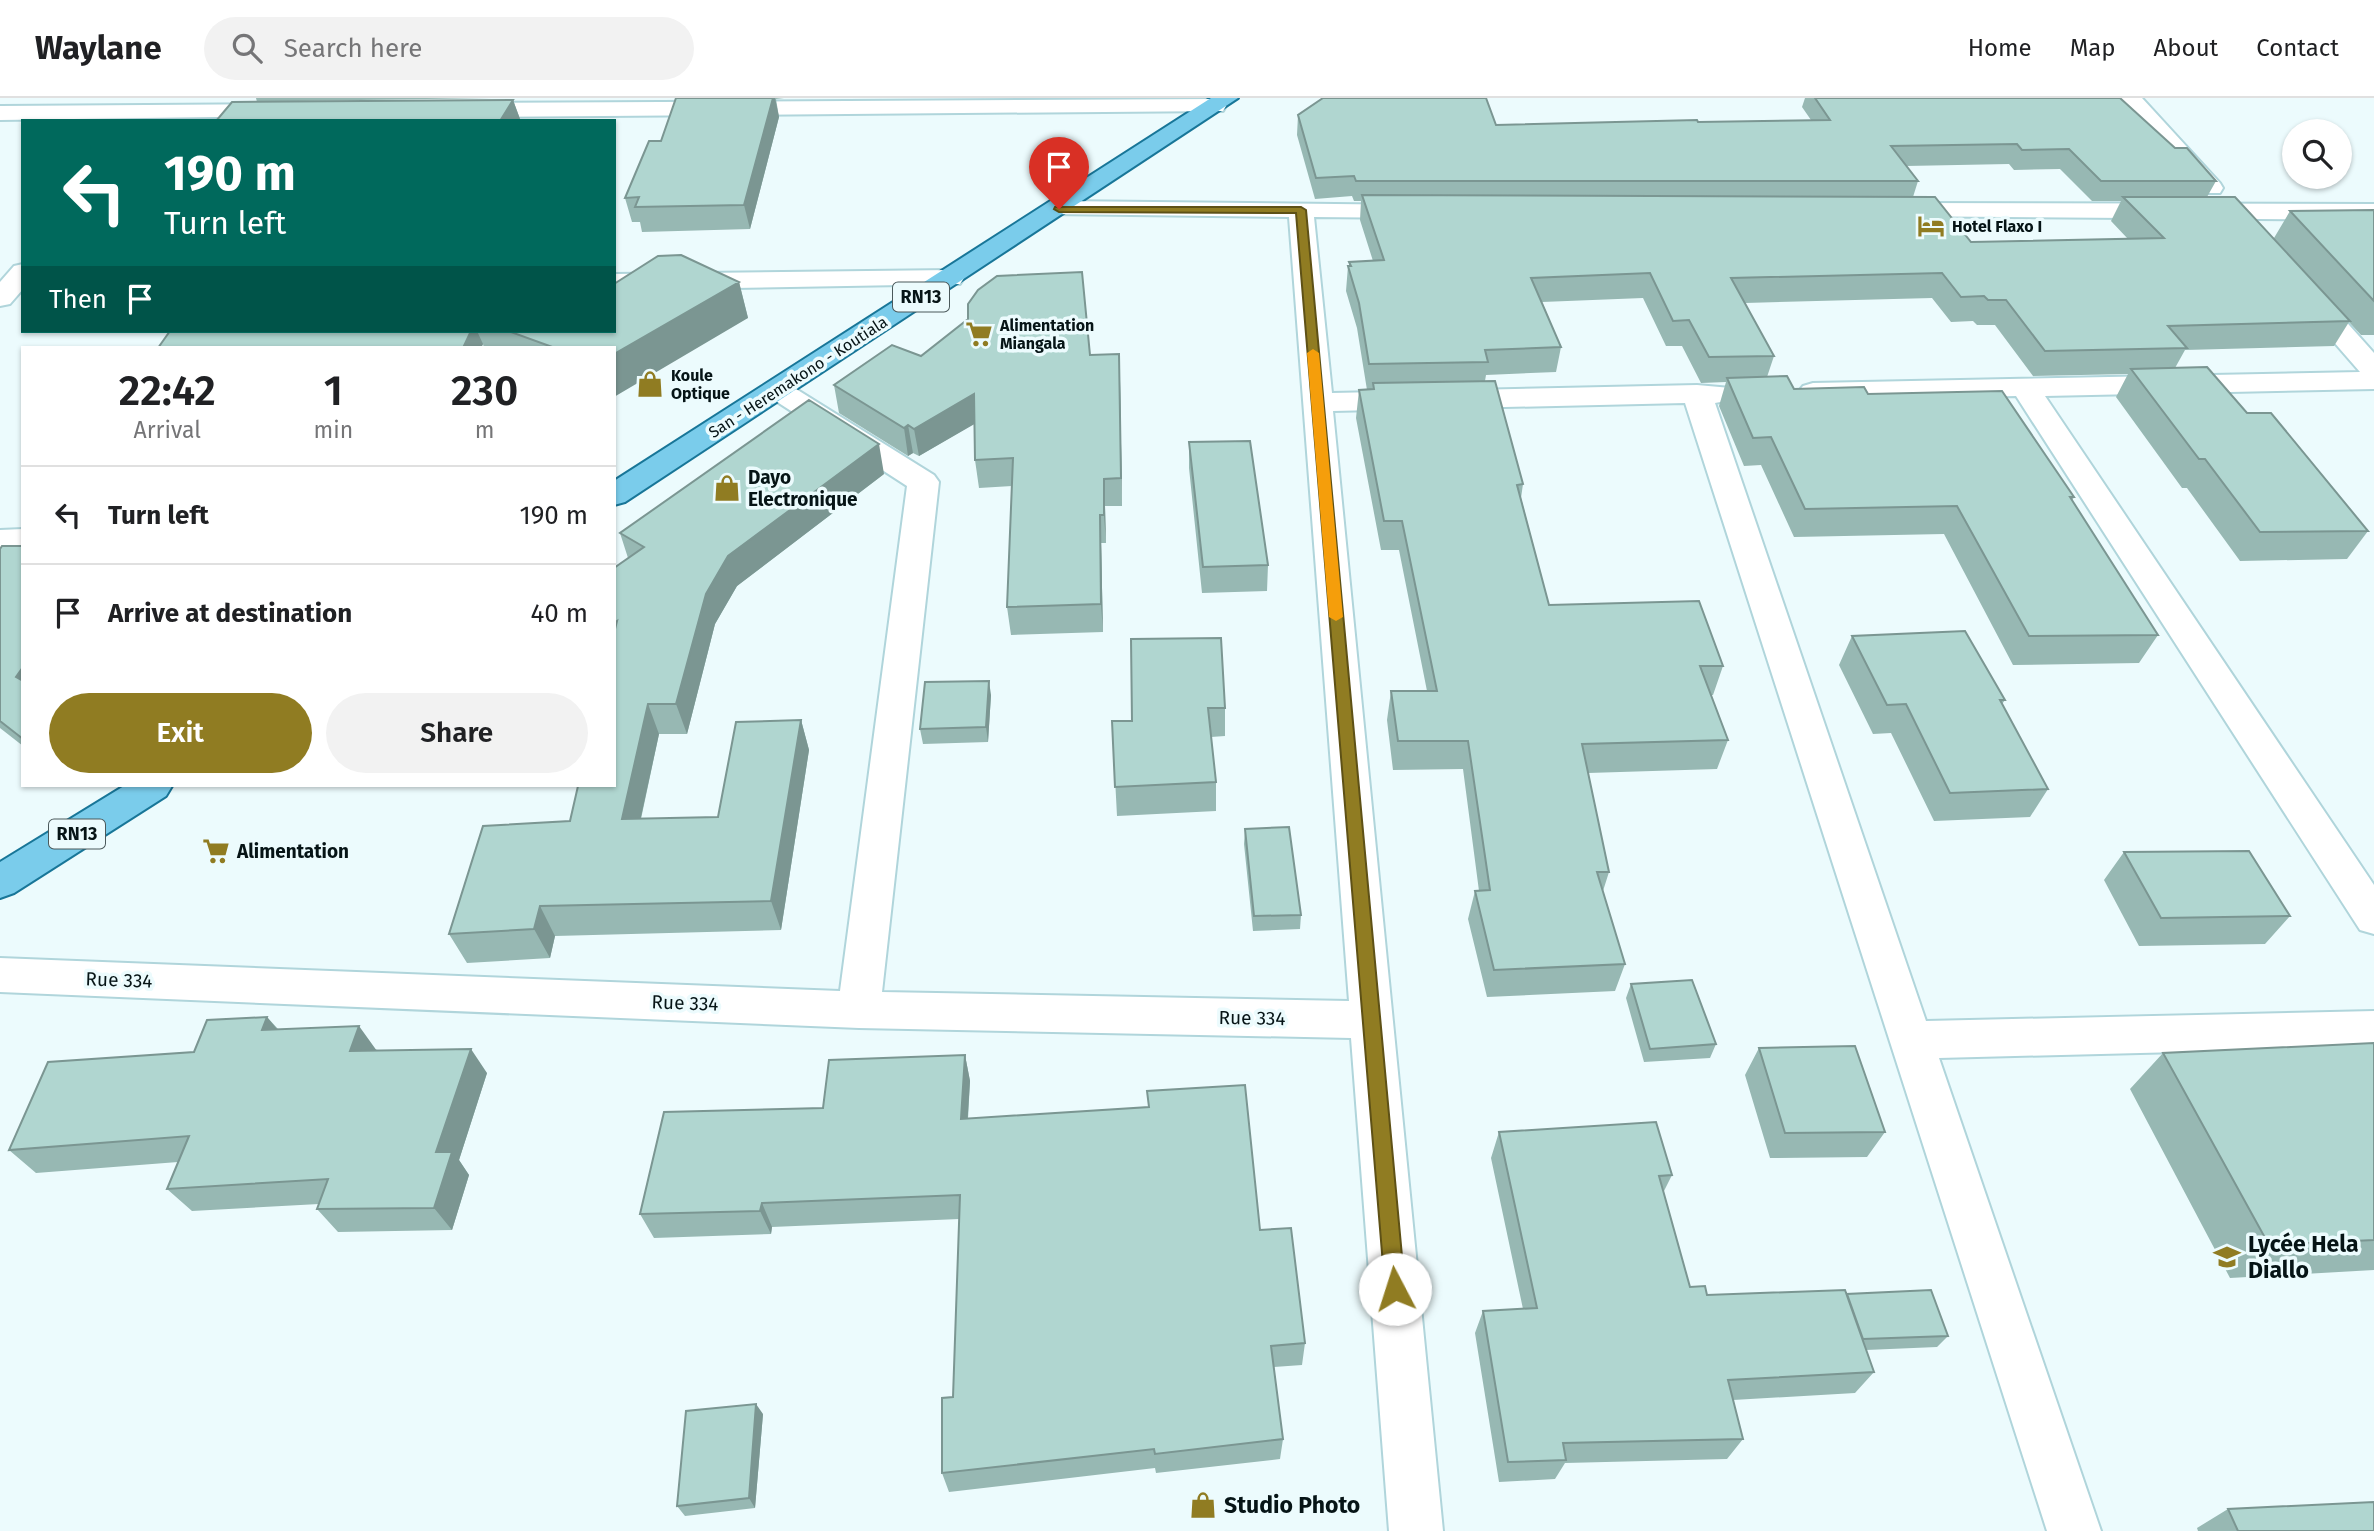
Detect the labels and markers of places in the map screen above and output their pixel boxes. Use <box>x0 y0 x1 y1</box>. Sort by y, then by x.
pin <box>1029 137 1089 209</box>
hotel icon: Hotel Flaxo I <box>1916 211 1946 241</box>
place label: Hotel Flaxo I <box>1952 217 2042 236</box>
place label: Alimentation Miangala <box>999 316 1094 353</box>
supermarket icon: Alimentation Miangala <box>964 319 994 349</box>
place label: Koule Optique <box>671 366 730 403</box>
shop icon: Koule Optique <box>635 369 665 399</box>
place label: Dayo Electronique <box>748 466 858 511</box>
shop icon: Dayo Electronique <box>712 473 742 503</box>
supermarket icon: Alimentation <box>201 836 231 866</box>
place label: Alimentation <box>236 840 349 863</box>
place label: Lycée Hela Diallo <box>2248 1230 2359 1284</box>
school or university icon: Lycée Hela Diallo <box>2212 1242 2242 1272</box>
shop icon: Studio Photo <box>1188 1490 1218 1520</box>
place label: Studio Photo <box>1224 1491 1360 1519</box>

